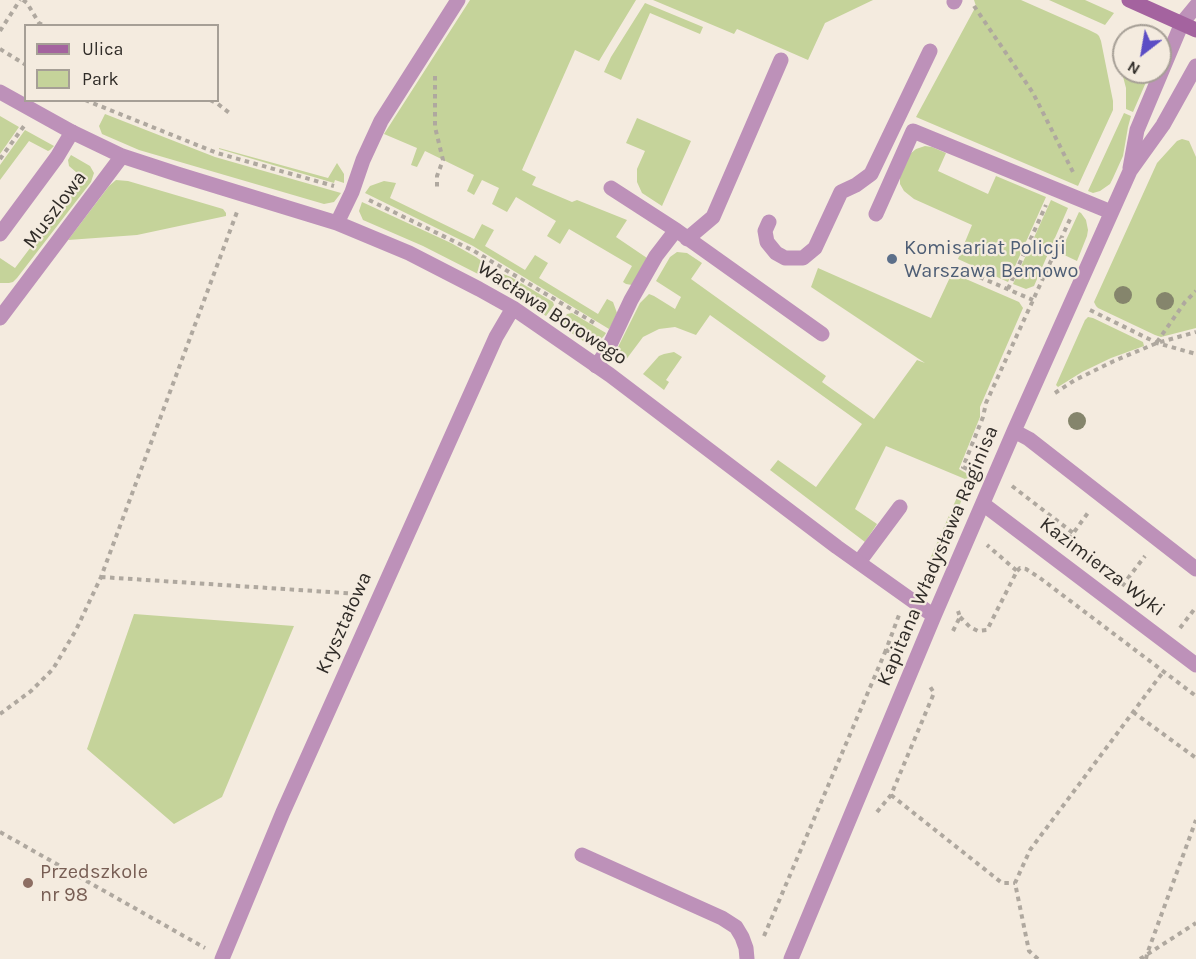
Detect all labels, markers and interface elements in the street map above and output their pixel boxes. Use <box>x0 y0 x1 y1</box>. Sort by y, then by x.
legend <box>24 24 219 102</box>
north arrow <box>1112 24 1172 84</box>
text: Ulica <box>82 38 123 60</box>
text: N <box>1124 57 1143 79</box>
text: Park <box>82 68 119 90</box>
street label: Muszlowa <box>18 166 92 254</box>
place label: Komisariat Policji Warszawa Bemowo <box>904 236 1078 283</box>
marker: Komisariat Policji Warszawa Bemowo <box>885 252 899 266</box>
street label: Wacława Borowego <box>473 256 631 370</box>
street label: Kapitana Władysława Raginisa <box>872 422 1004 690</box>
street label: Kazimierza Wyki <box>1035 512 1169 622</box>
street label: Kryształowa <box>311 568 377 678</box>
place label: Przedszkole nr 98 <box>40 860 148 907</box>
marker: Przedszkole nr 98 <box>21 876 35 890</box>

